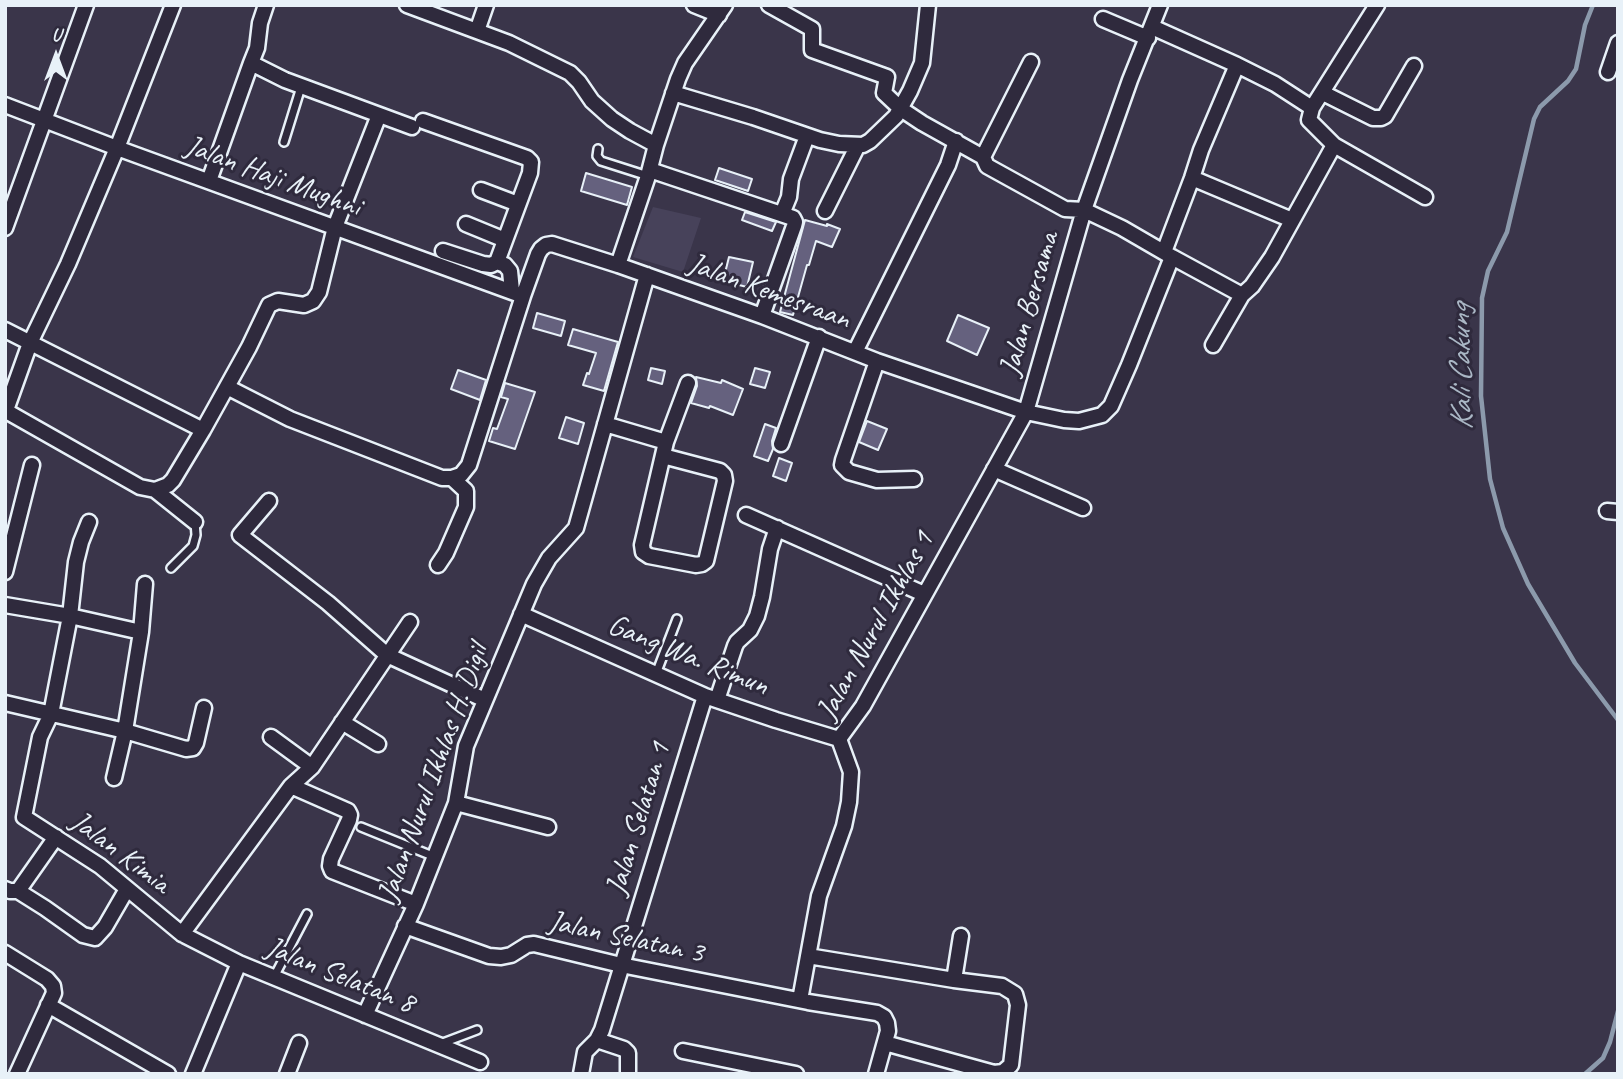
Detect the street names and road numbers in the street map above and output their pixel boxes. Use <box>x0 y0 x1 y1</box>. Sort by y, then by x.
street label: Jalan Haji Mughni <box>180 129 366 225</box>
street label: Jalan Bersama <box>992 228 1068 380</box>
street label: Jalan Kemesraan <box>683 246 855 338</box>
street label: Jalan Nurul Ikhlas 1 <box>809 526 943 726</box>
street label: Gang Wa. Rimun <box>602 607 774 705</box>
street label: Jalan Nurul Ikhlas H. Digil <box>371 640 497 906</box>
street label: Jalan Selatan 1 <box>599 738 679 900</box>
street label: Jalan Kimia <box>63 804 177 902</box>
street label: Jalan Selatan 3 <box>545 904 707 972</box>
street label: Jalan Selatan 8 <box>260 930 420 1022</box>

